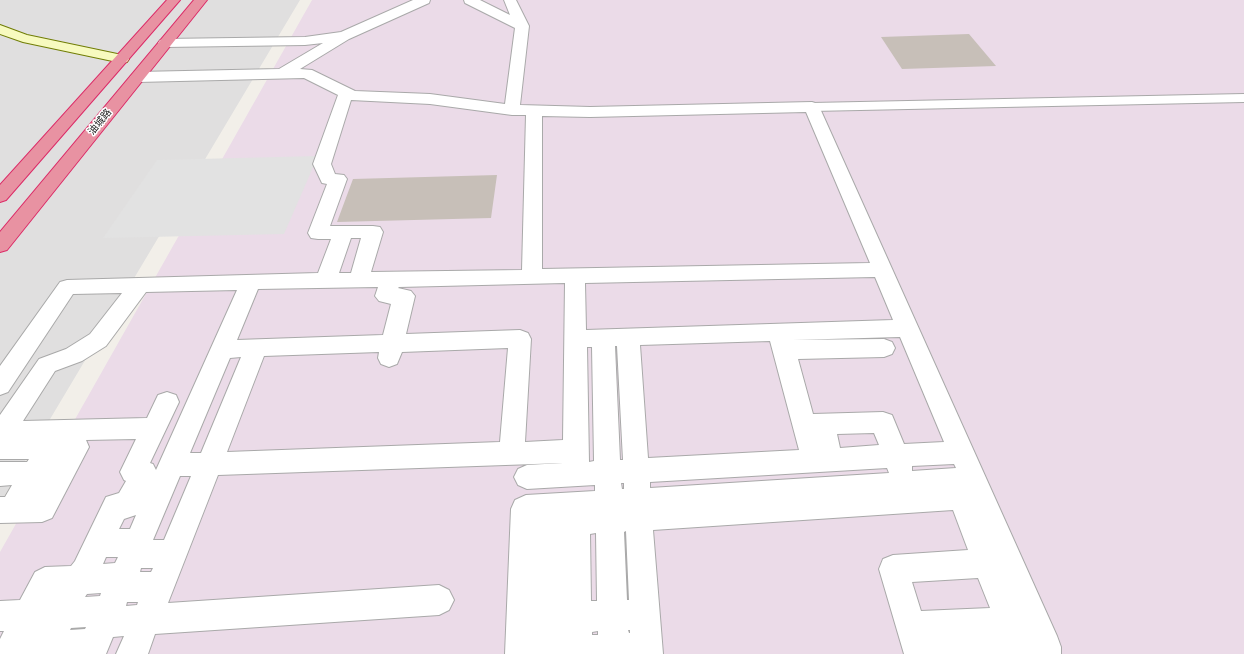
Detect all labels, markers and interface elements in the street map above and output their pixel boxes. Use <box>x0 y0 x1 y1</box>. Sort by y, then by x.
street label: 油城路 <box>86 107 114 137</box>

